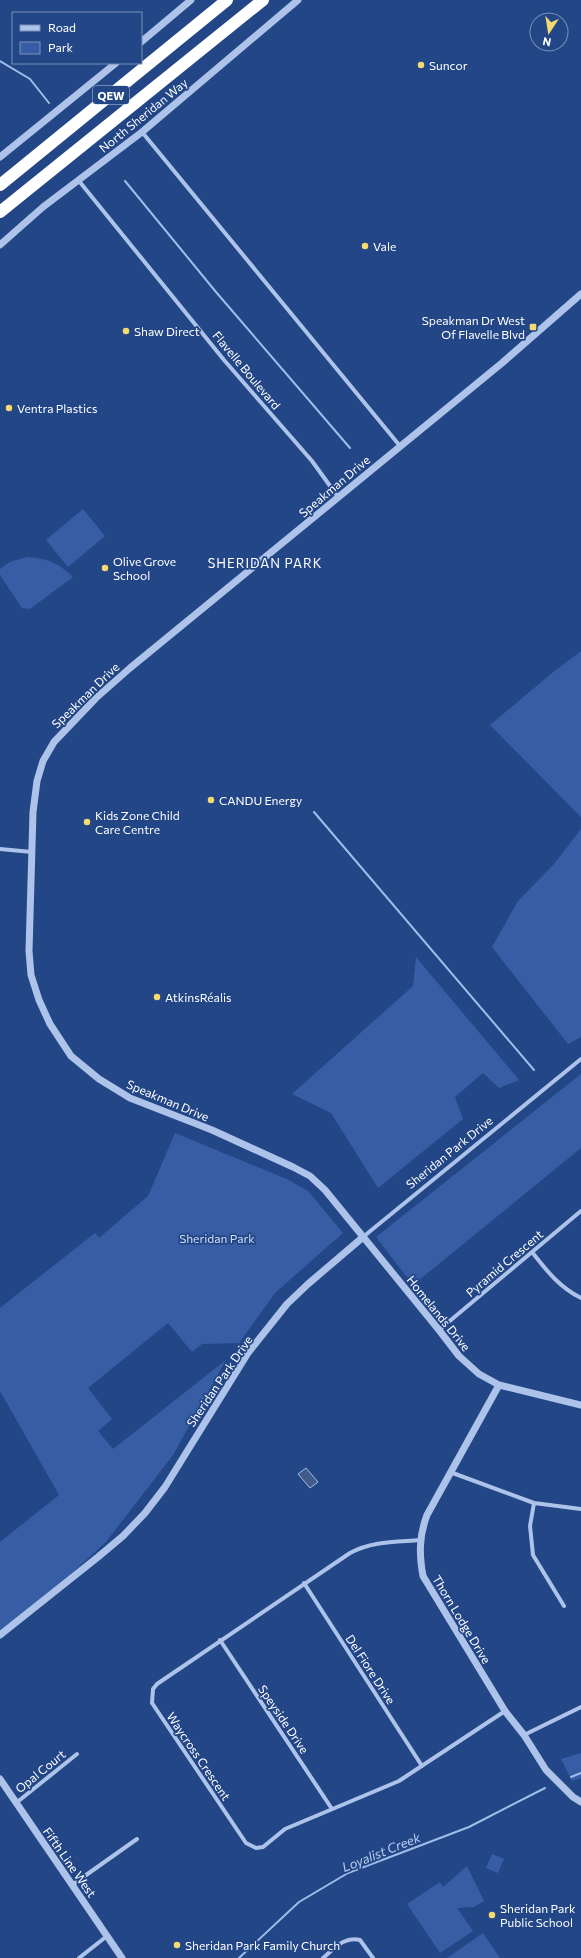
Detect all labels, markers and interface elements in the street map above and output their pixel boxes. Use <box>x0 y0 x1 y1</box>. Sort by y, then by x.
legend <box>12 12 142 64</box>
north arrow <box>529 12 569 52</box>
text: Road <box>48 20 76 34</box>
text: N <box>541 35 552 49</box>
text: Park <box>48 40 74 54</box>
place label: Suncor <box>429 58 468 72</box>
marker: Suncor <box>416 60 426 70</box>
street label: North Sheridan Way <box>96 75 190 155</box>
road number: QEW <box>93 86 129 104</box>
place label: Vale <box>373 239 396 253</box>
marker: Vale <box>360 241 370 251</box>
place label: Speakman Dr West Of Flavelle Blvd <box>422 313 525 341</box>
marker: Speakman Dr West Of Flavelle Blvd <box>528 322 538 332</box>
place label: Shaw Direct <box>134 324 200 338</box>
marker: Shaw Direct <box>121 326 131 336</box>
street label: Flavelle Boulevard <box>210 328 284 412</box>
place label: Ventra Plastics <box>17 401 97 415</box>
marker: Ventra Plastics <box>4 403 14 413</box>
street label: Speakman Drive <box>296 452 372 520</box>
place label: Olive Grove School <box>113 554 176 582</box>
district label: SHERIDAN PARK <box>208 555 322 571</box>
marker: Olive Grove School <box>100 563 110 573</box>
street label: Speakman Drive <box>48 659 122 731</box>
place label: CANDU Energy <box>219 793 302 807</box>
marker: CANDU Energy <box>206 795 216 805</box>
place label: Kids Zone Child Care Centre <box>95 808 180 836</box>
marker: Kids Zone Child Care Centre <box>82 817 92 827</box>
place label: AtkinsRéalis <box>165 990 232 1004</box>
marker: AtkinsRéalis <box>152 992 162 1002</box>
street label: Speakman Drive <box>125 1076 211 1124</box>
street label: Sheridan Park Drive <box>403 1113 495 1191</box>
street label: Pyramid Crescent <box>463 1227 545 1299</box>
park label: Sheridan Park <box>179 1231 255 1245</box>
street label: Homelands Drive <box>404 1273 474 1353</box>
street label: Sheridan Park Drive <box>183 1333 255 1429</box>
street label: Thorn Lodge Drive <box>430 1572 494 1666</box>
street label: Del Fiore Drive <box>343 1632 399 1706</box>
street label: Speyside Drive <box>256 1682 312 1756</box>
street label: Waycross Crescent <box>164 1709 234 1803</box>
street label: Opal Court <box>12 1747 68 1795</box>
street label: Fifth Line West <box>41 1824 99 1900</box>
water label: Loyalist Creek <box>339 1829 423 1875</box>
place label: Sheridan Park Public School <box>500 1901 576 1929</box>
marker: Sheridan Park Public School <box>487 1910 497 1920</box>
place label: Sheridan Park Family Church <box>185 1938 340 1952</box>
marker: Sheridan Park Family Church <box>172 1940 182 1950</box>

